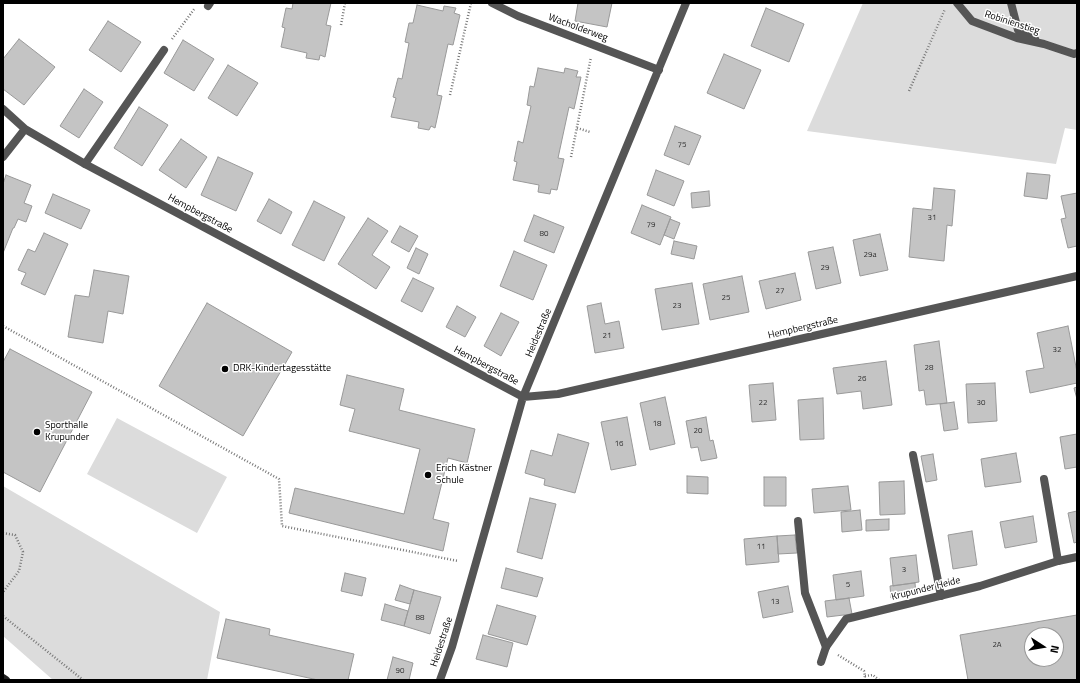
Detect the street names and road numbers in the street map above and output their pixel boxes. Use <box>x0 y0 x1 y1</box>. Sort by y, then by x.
street label: Robinienstieg <box>983 8 1041 38</box>
street label: Wacholderweg <box>547 12 609 44</box>
street label: Hempbergstraße <box>166 192 234 236</box>
street label: Heidestraße <box>523 307 555 359</box>
street label: Hempbergstraße <box>767 314 839 342</box>
street label: Hempbergstraße <box>452 344 520 388</box>
street label: Krupunder Heide <box>890 575 962 603</box>
street label: Heidestraße <box>428 616 456 668</box>

